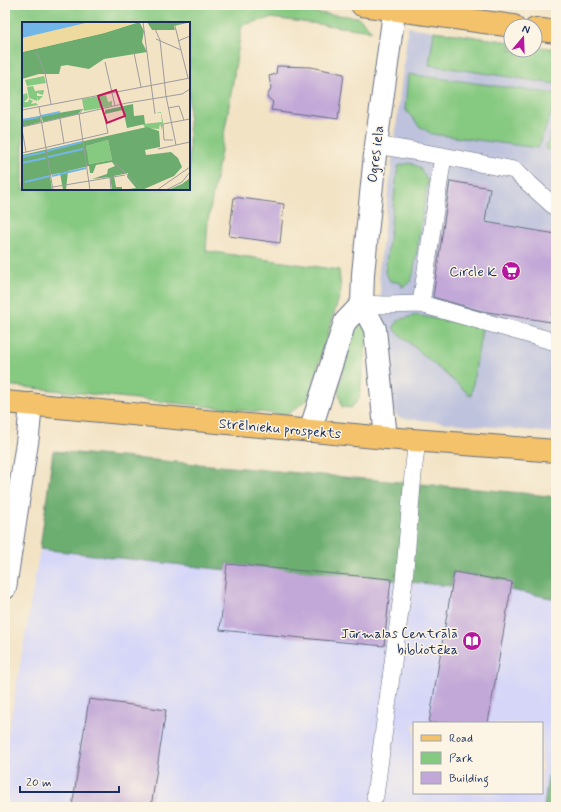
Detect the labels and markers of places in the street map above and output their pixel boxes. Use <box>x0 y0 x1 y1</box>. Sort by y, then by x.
supermarket icon: Circle K <box>500 260 522 282</box>
place label: Circle K <box>449 263 498 281</box>
place label: Jūrmalas Centrālā bibliotēka <box>341 625 458 659</box>
library icon: Jūrmalas Centrālā bibliotēka <box>461 630 483 652</box>

